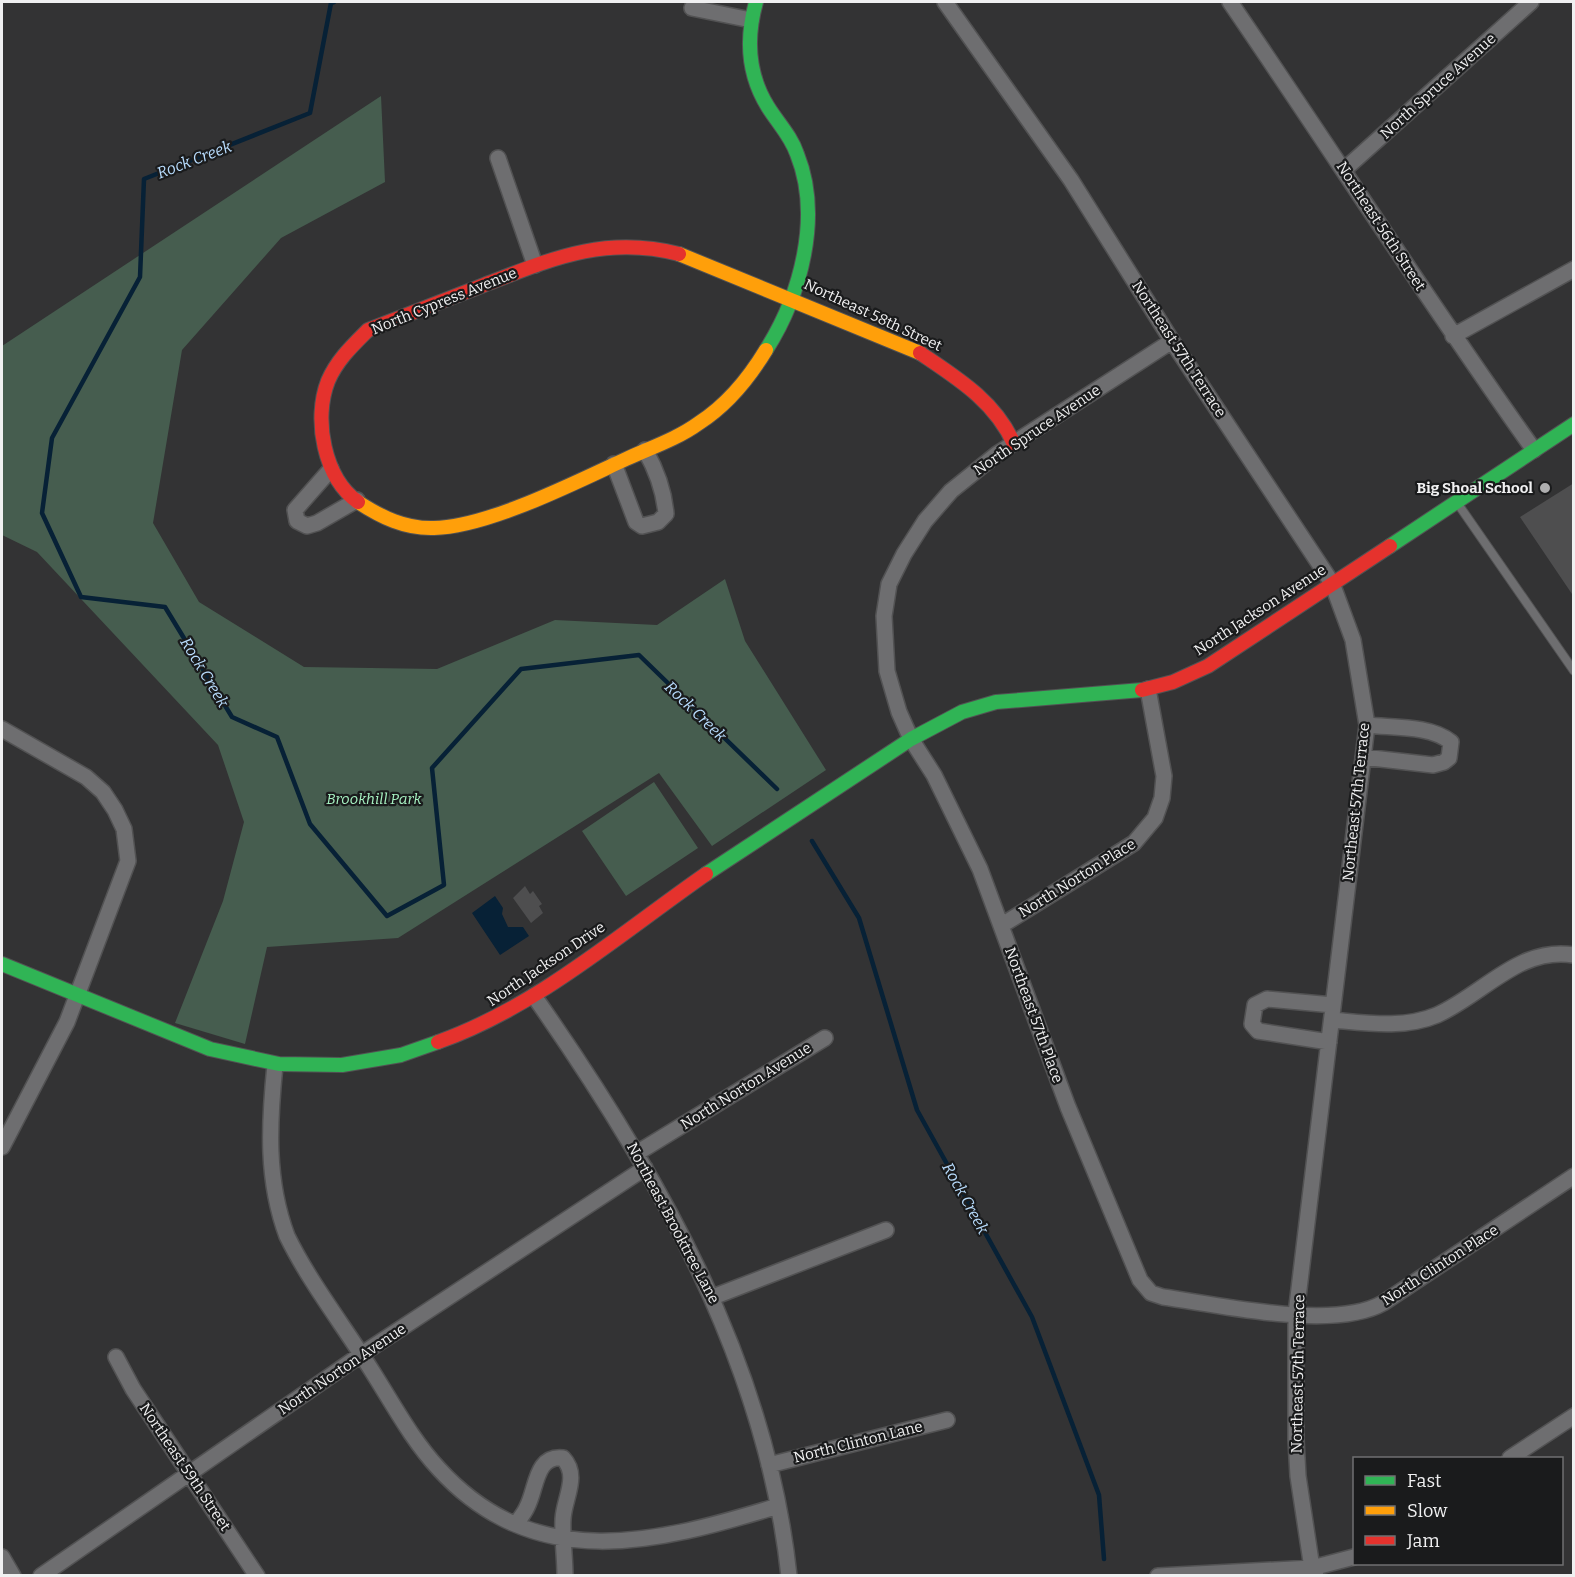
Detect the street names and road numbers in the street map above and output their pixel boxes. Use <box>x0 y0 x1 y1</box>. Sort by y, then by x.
street label: North Spruce Avenue <box>1377 29 1499 143</box>
street label: Northeast 56th Street <box>1333 158 1430 294</box>
street label: North Cypress Avenue <box>369 264 519 338</box>
street label: Northeast 58th Street <box>801 275 945 355</box>
street label: Northeast 57th Terrace <box>1128 277 1230 421</box>
street label: North Spruce Avenue <box>970 381 1104 479</box>
street label: North Jackson Avenue <box>1191 561 1329 659</box>
street label: Northeast 57th Terrace <box>1339 722 1373 882</box>
street label: North Norton Place <box>1015 835 1139 921</box>
street label: North Jackson Drive <box>484 918 608 1010</box>
street label: Northeast 57th Place <box>1001 945 1067 1085</box>
street label: North Norton Avenue <box>677 1038 815 1134</box>
street label: Northeast Brooktree Lane <box>623 1139 723 1307</box>
street label: North Clinton Place <box>1378 1221 1502 1309</box>
street label: Northeast 57th Terrace <box>1288 1294 1308 1454</box>
street label: North Norton Avenue <box>275 1319 409 1419</box>
street label: Northeast 59th Street <box>136 1400 235 1535</box>
street label: North Clinton Lane <box>792 1417 924 1467</box>

